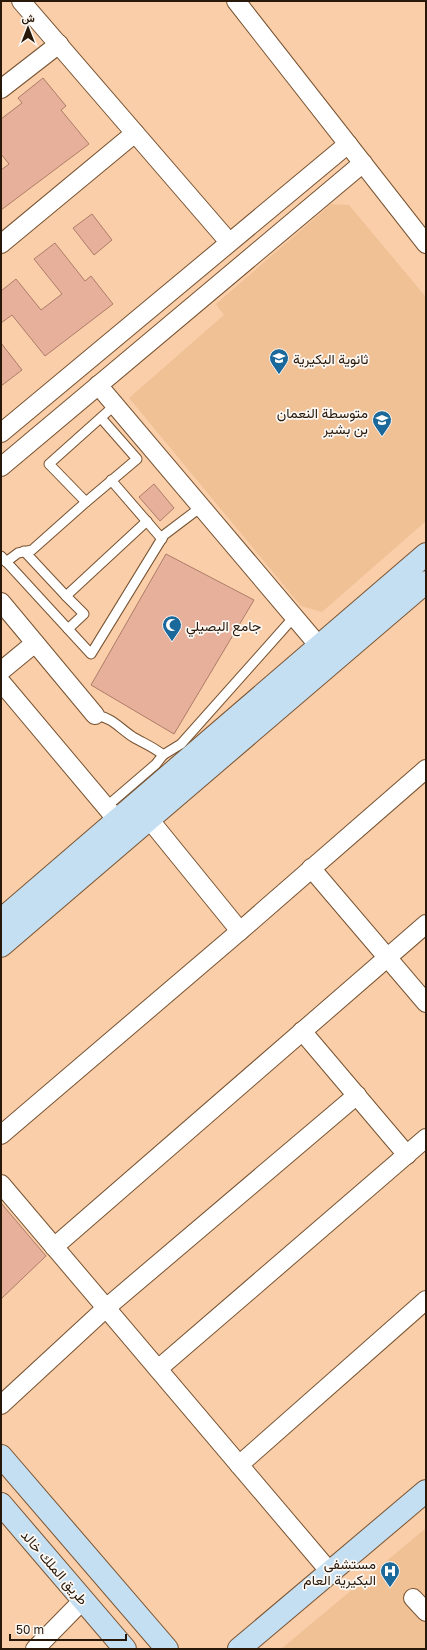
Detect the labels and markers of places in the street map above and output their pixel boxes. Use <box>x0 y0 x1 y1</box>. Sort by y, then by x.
school or university icon: ثانوية البكيرية <box>268 347 290 375</box>
place label: ثانوية البكيرية <box>293 350 369 368</box>
place label: متوسطة النعمان بن بشير <box>277 404 368 438</box>
school or university icon: متوسطة النعمان بن بشير <box>371 409 393 437</box>
mosque icon: جامع البصيلي <box>161 614 183 642</box>
place label: جامع البصيلي <box>186 617 261 638</box>
place label: مستشفى البكيرية العام <box>303 1555 376 1589</box>
hospital icon: مستشفى البكيرية العام <box>379 1560 401 1588</box>

